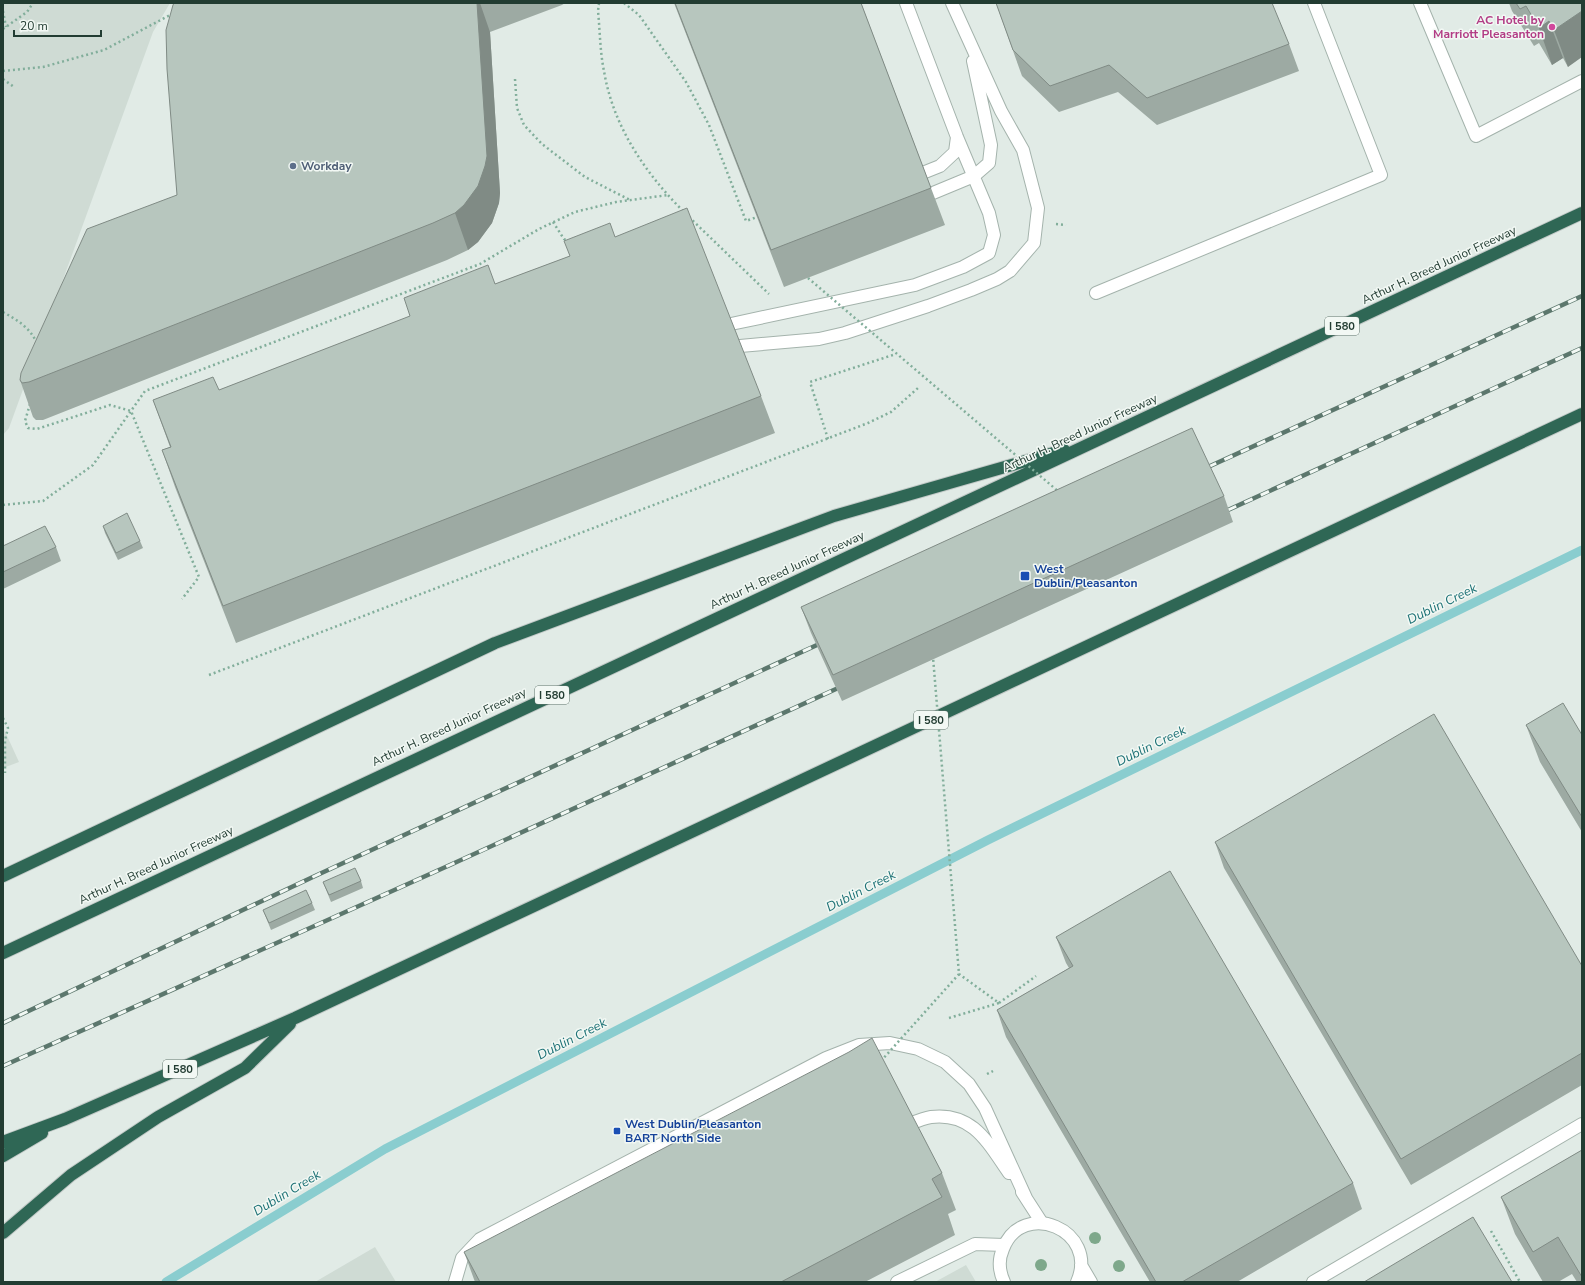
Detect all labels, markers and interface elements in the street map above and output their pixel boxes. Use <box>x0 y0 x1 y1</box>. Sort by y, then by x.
scale bar <box>14 12 101 38</box>
place label: AC Hotel by Marriott Pleasanton <box>1433 12 1545 42</box>
text: 20 m <box>20 18 48 34</box>
marker: AC Hotel by Marriott Pleasanton <box>1547 22 1557 32</box>
place label: Workday <box>301 158 352 174</box>
marker: Workday <box>288 161 298 171</box>
street label: Arthur H. Breed Junior Freeway <box>1359 222 1520 308</box>
road number: I 580 <box>1325 317 1359 335</box>
street label: Arthur H. Breed Junior Freeway <box>1000 390 1161 476</box>
street label: Arthur H. Breed Junior Freeway <box>707 527 868 613</box>
place label: West Dublin/Pleasanton <box>1034 561 1138 591</box>
marker: West Dublin/Pleasanton <box>1019 570 1031 582</box>
water label: Dublin Creek <box>1404 579 1480 629</box>
street label: Arthur H. Breed Junior Freeway <box>369 684 530 770</box>
road number: I 580 <box>535 686 569 704</box>
road number: I 580 <box>914 711 948 729</box>
water label: Dublin Creek <box>1113 721 1189 771</box>
street label: Arthur H. Breed Junior Freeway <box>76 822 237 908</box>
water label: Dublin Creek <box>823 866 899 916</box>
water label: Dublin Creek <box>534 1014 610 1064</box>
road number: I 580 <box>163 1060 197 1078</box>
place label: West Dublin/Pleasanton BART North Side <box>625 1116 761 1146</box>
marker: West Dublin/Pleasanton BART North Side <box>612 1126 622 1136</box>
water label: Dublin Creek <box>250 1166 325 1220</box>

